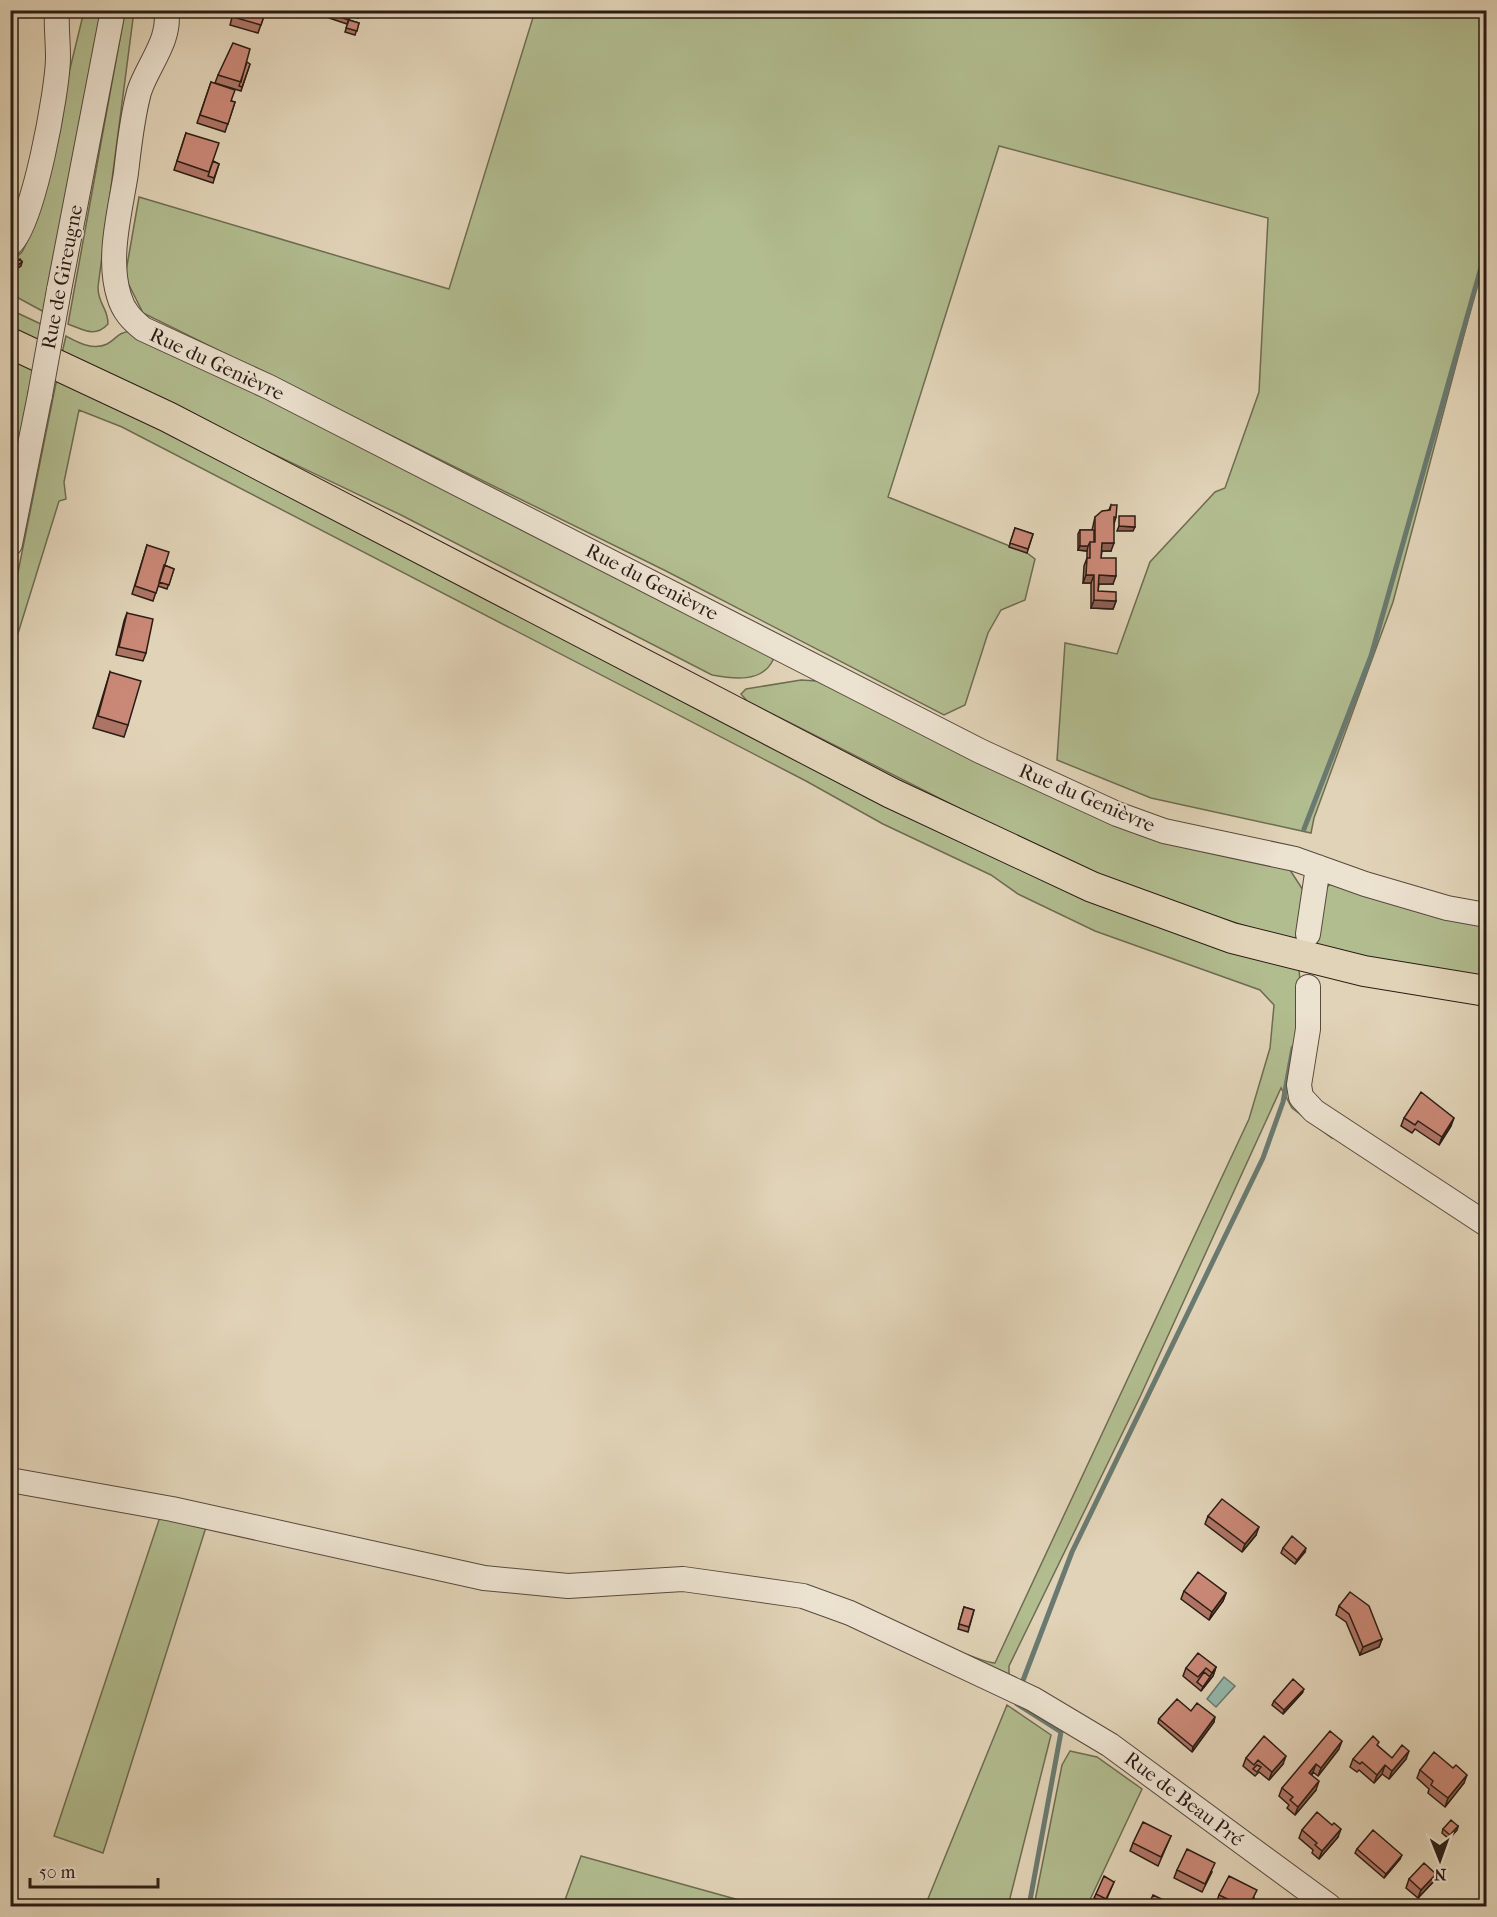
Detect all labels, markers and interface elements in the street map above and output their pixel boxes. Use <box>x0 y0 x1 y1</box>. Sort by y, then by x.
street label: Rue de Gireugne <box>37 203 87 351</box>
street label: Rue du Genièvre <box>146 323 288 405</box>
street label: Rue du Genièvre <box>582 539 722 625</box>
street label: Rue du Genièvre <box>1016 759 1159 837</box>
street label: Rue de Beau Pré <box>1120 1747 1248 1851</box>
north arrow <box>1410 1830 1470 1890</box>
scale bar <box>30 1851 158 1889</box>
text: 50 m <box>39 1862 76 1883</box>
text: N <box>1433 1865 1446 1884</box>

